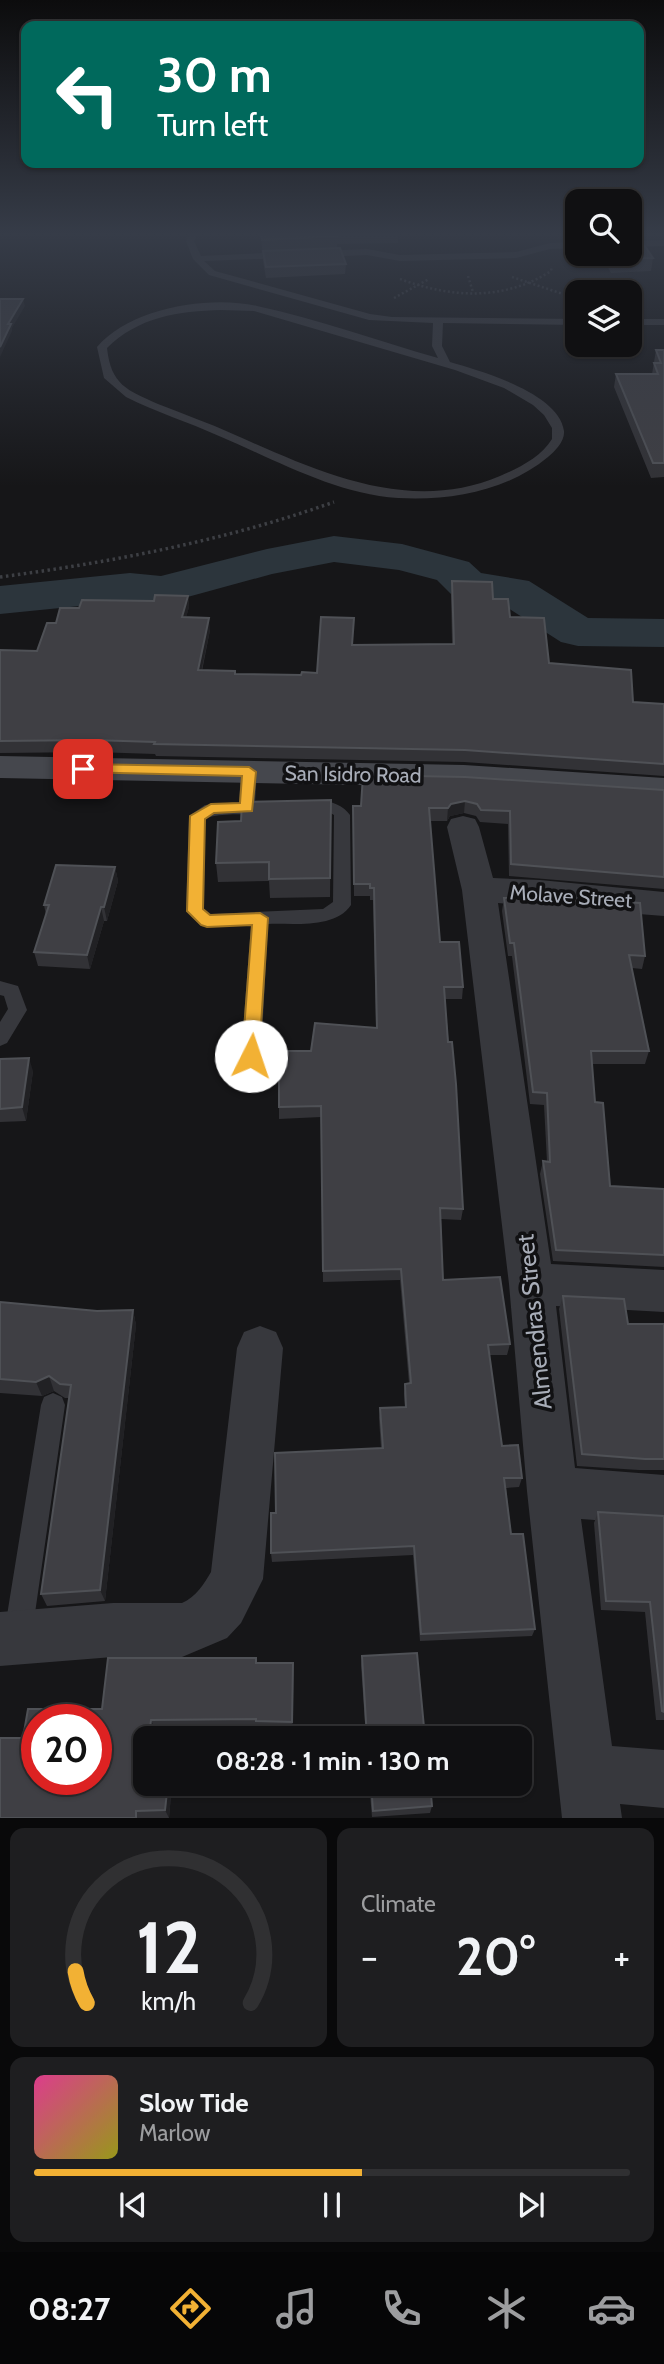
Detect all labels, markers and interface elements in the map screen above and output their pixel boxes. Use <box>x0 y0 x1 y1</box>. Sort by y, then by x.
text: 30 m <box>157 45 272 104</box>
icon: left <box>42 49 133 140</box>
text: Turn left <box>157 105 268 144</box>
map controls <box>565 189 642 357</box>
button: search <box>565 189 642 266</box>
button: layers <box>565 280 642 357</box>
pin <box>53 739 113 799</box>
icon: arrive <box>64 750 102 788</box>
street label: San Isidro Road <box>284 760 422 788</box>
street label: Molave Street <box>509 879 633 913</box>
position arrow <box>214 1019 288 1093</box>
street label: Almendras Street <box>510 1233 558 1411</box>
speed limit sign: 20 <box>21 1704 112 1795</box>
text: 08:28 · 1 min · 130 m <box>216 1745 449 1777</box>
text: Climate <box>361 1890 436 1918</box>
text: 12 <box>136 1904 201 1992</box>
text: 20° <box>456 1925 535 1988</box>
text: − <box>361 1933 378 1980</box>
text: + <box>613 1933 630 1980</box>
text: km/h <box>141 1986 196 2016</box>
text: Slow Tide <box>139 2087 249 2119</box>
text: Marlow <box>139 2119 210 2147</box>
icon: previous <box>114 2186 152 2224</box>
icon: pause <box>313 2186 351 2224</box>
icon: next <box>512 2186 550 2224</box>
icon: directions <box>166 2284 215 2333</box>
icon: music <box>272 2284 321 2333</box>
icon: phone <box>377 2284 426 2333</box>
icon: climate <box>482 2284 531 2333</box>
icon: car <box>587 2284 636 2333</box>
text: 08:27 <box>28 2289 110 2328</box>

